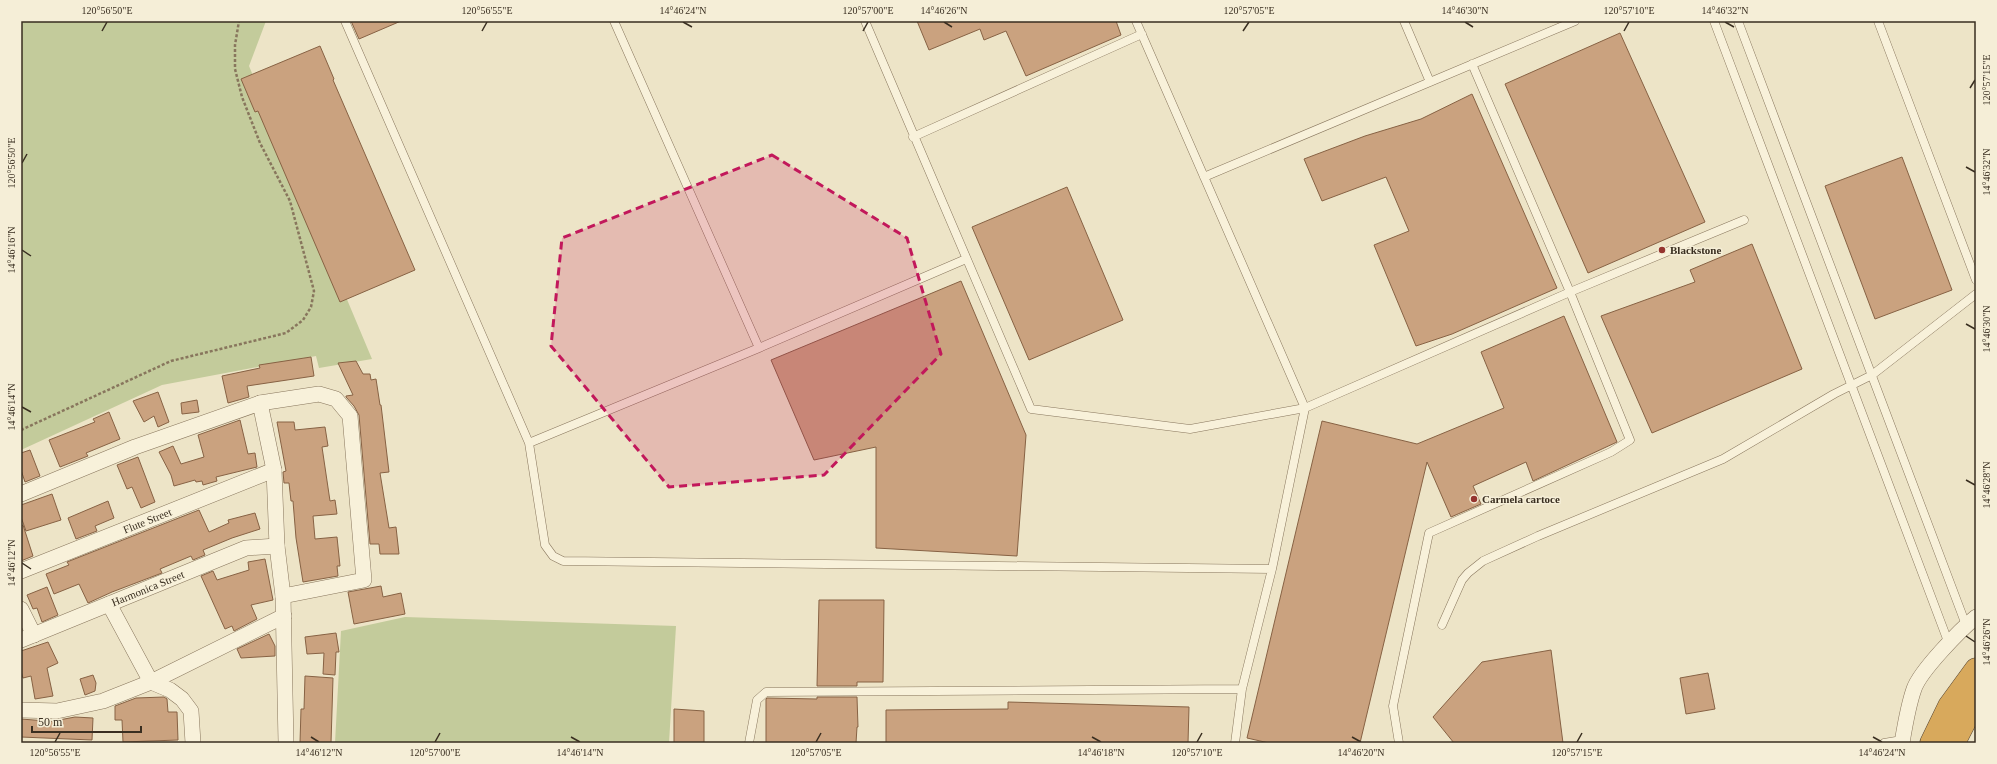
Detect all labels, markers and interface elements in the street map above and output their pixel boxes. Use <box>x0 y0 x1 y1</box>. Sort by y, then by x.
text: 120°56'50"E <box>82 5 133 16</box>
text: 120°56'55"E <box>462 5 513 16</box>
text: 14°46'24"N <box>659 5 707 16</box>
text: 120°57'00"E <box>843 5 894 16</box>
text: 14°46'26"N <box>920 5 968 16</box>
text: 120°57'05"E <box>1224 5 1275 16</box>
text: 14°46'30"N <box>1441 5 1489 16</box>
text: 120°57'10"E <box>1604 5 1655 16</box>
text: 14°46'32"N <box>1701 5 1749 16</box>
text: 120°57'15"E <box>1981 55 1992 106</box>
text: 120°56'50"E <box>6 138 17 189</box>
text: 14°46'32"N <box>1981 148 1992 196</box>
text: 14°46'16"N <box>6 226 17 274</box>
place label: Blackstone <box>1670 244 1721 256</box>
marker: Blackstone <box>1657 245 1667 255</box>
text: 14°46'30"N <box>1981 305 1992 353</box>
text: 14°46'14"N <box>6 383 17 431</box>
text: 14°46'28"N <box>1981 461 1992 509</box>
place label: Carmela cartoce <box>1482 493 1560 505</box>
marker: Carmela cartoce <box>1469 494 1479 504</box>
street label: Flute Street <box>121 506 173 536</box>
text: 14°46'12"N <box>6 539 17 587</box>
street label: Harmonica Street <box>110 568 186 608</box>
text: 14°46'26"N <box>1981 618 1992 666</box>
scale bar <box>32 708 141 734</box>
text: 50 m <box>38 715 63 729</box>
text: 120°56'55"E <box>30 747 81 758</box>
text: 14°46'12"N <box>295 747 343 758</box>
text: 120°57'00"E <box>410 747 461 758</box>
text: 14°46'14"N <box>556 747 604 758</box>
text: 120°57'05"E <box>791 747 842 758</box>
text: 14°46'18"N <box>1077 747 1125 758</box>
text: 120°57'10"E <box>1172 747 1223 758</box>
text: 14°46'20"N <box>1337 747 1385 758</box>
text: 120°57'15"E <box>1552 747 1603 758</box>
text: 14°46'24"N <box>1858 747 1906 758</box>

